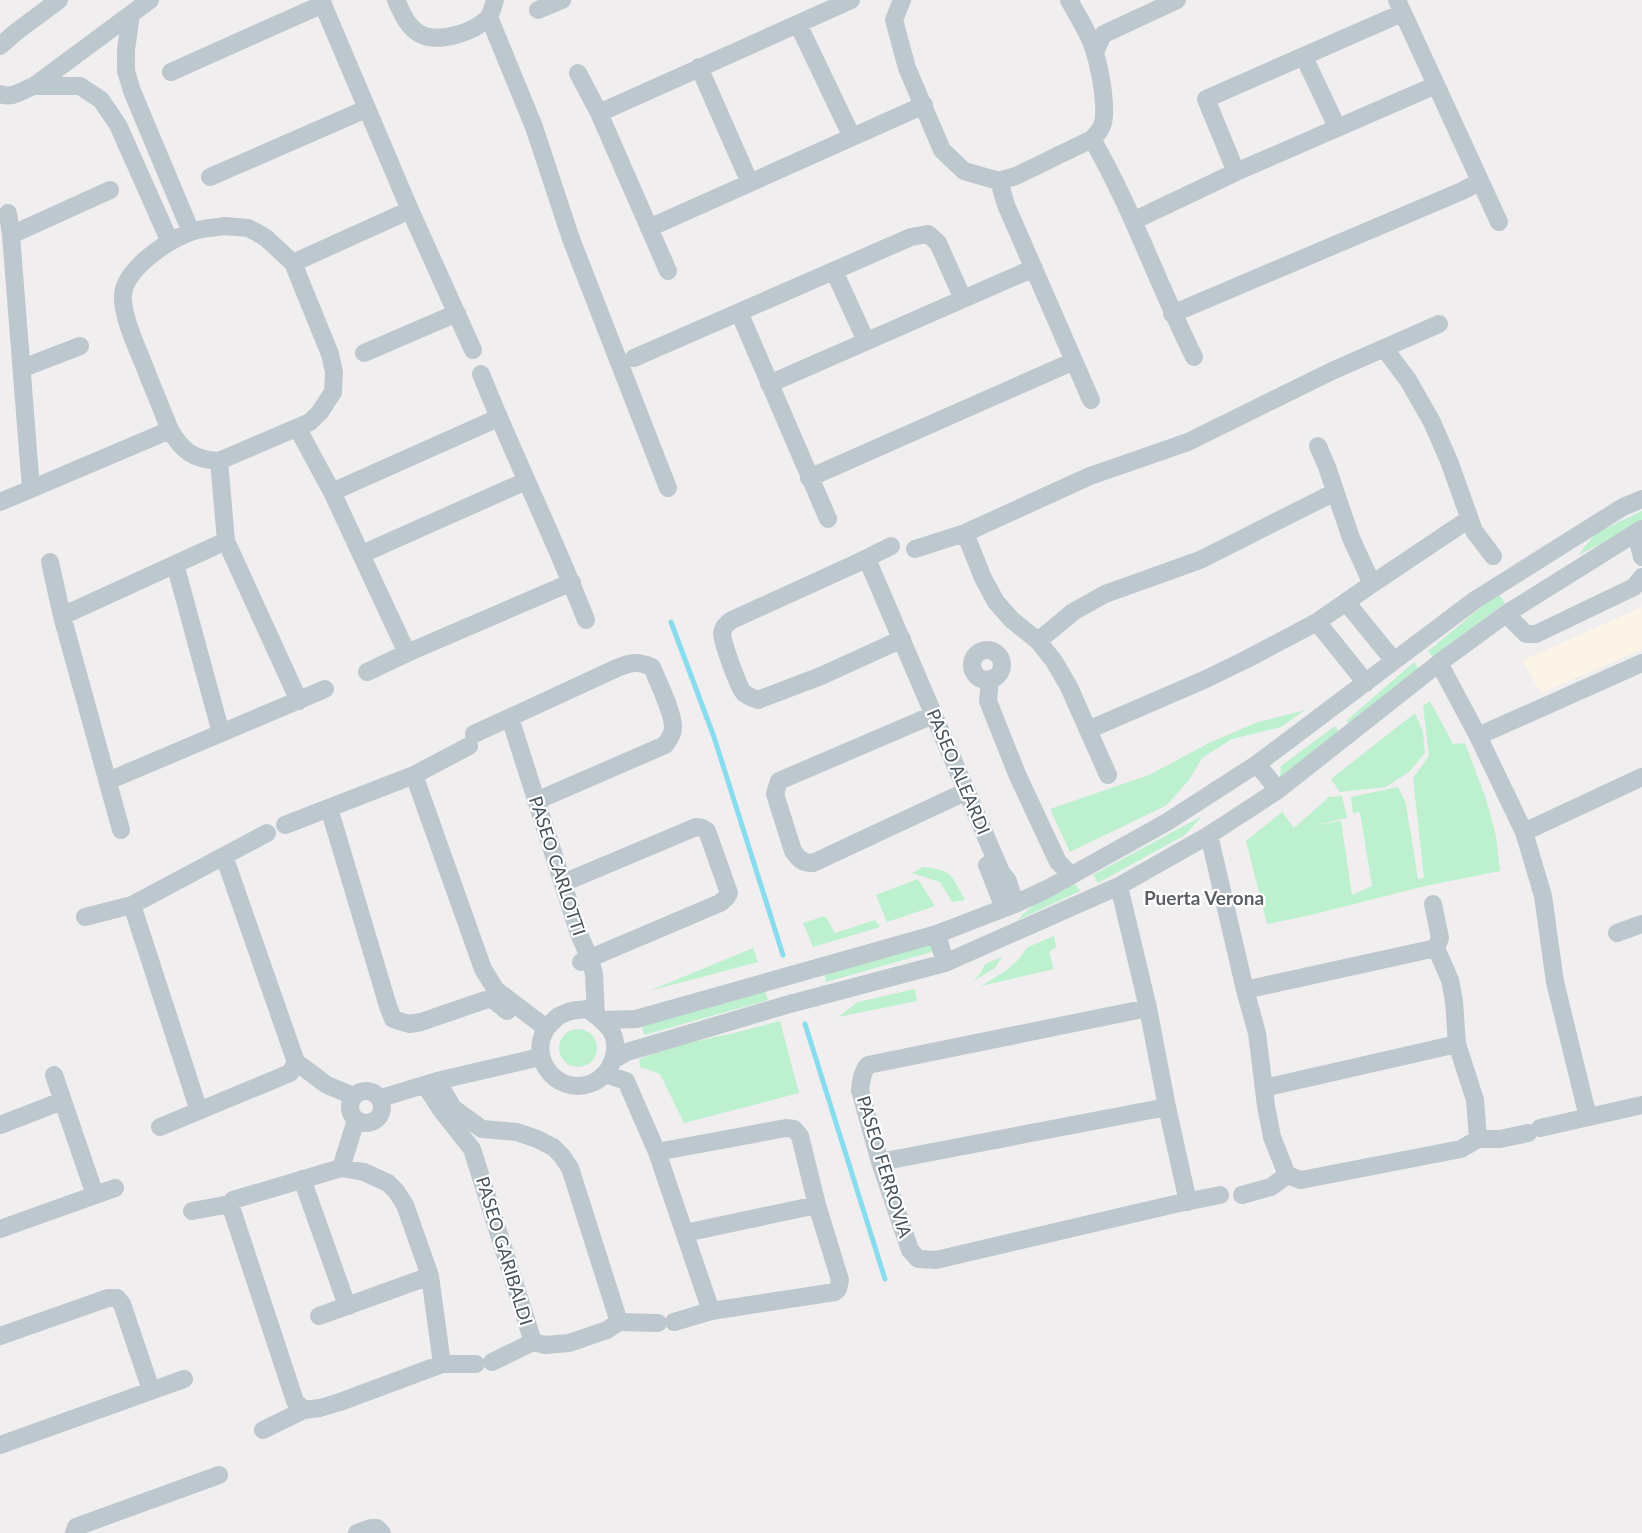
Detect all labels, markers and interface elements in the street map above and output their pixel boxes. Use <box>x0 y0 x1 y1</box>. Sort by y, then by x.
street label: PASEO ALEARDI <box>923 705 995 838</box>
street label: PASEO CARLOTTI <box>525 793 591 938</box>
district label: Puerta Verona <box>1144 886 1264 909</box>
street label: PASEO FERROVIA <box>853 1093 917 1241</box>
street label: PASEO GARIBALDI <box>472 1174 538 1328</box>

